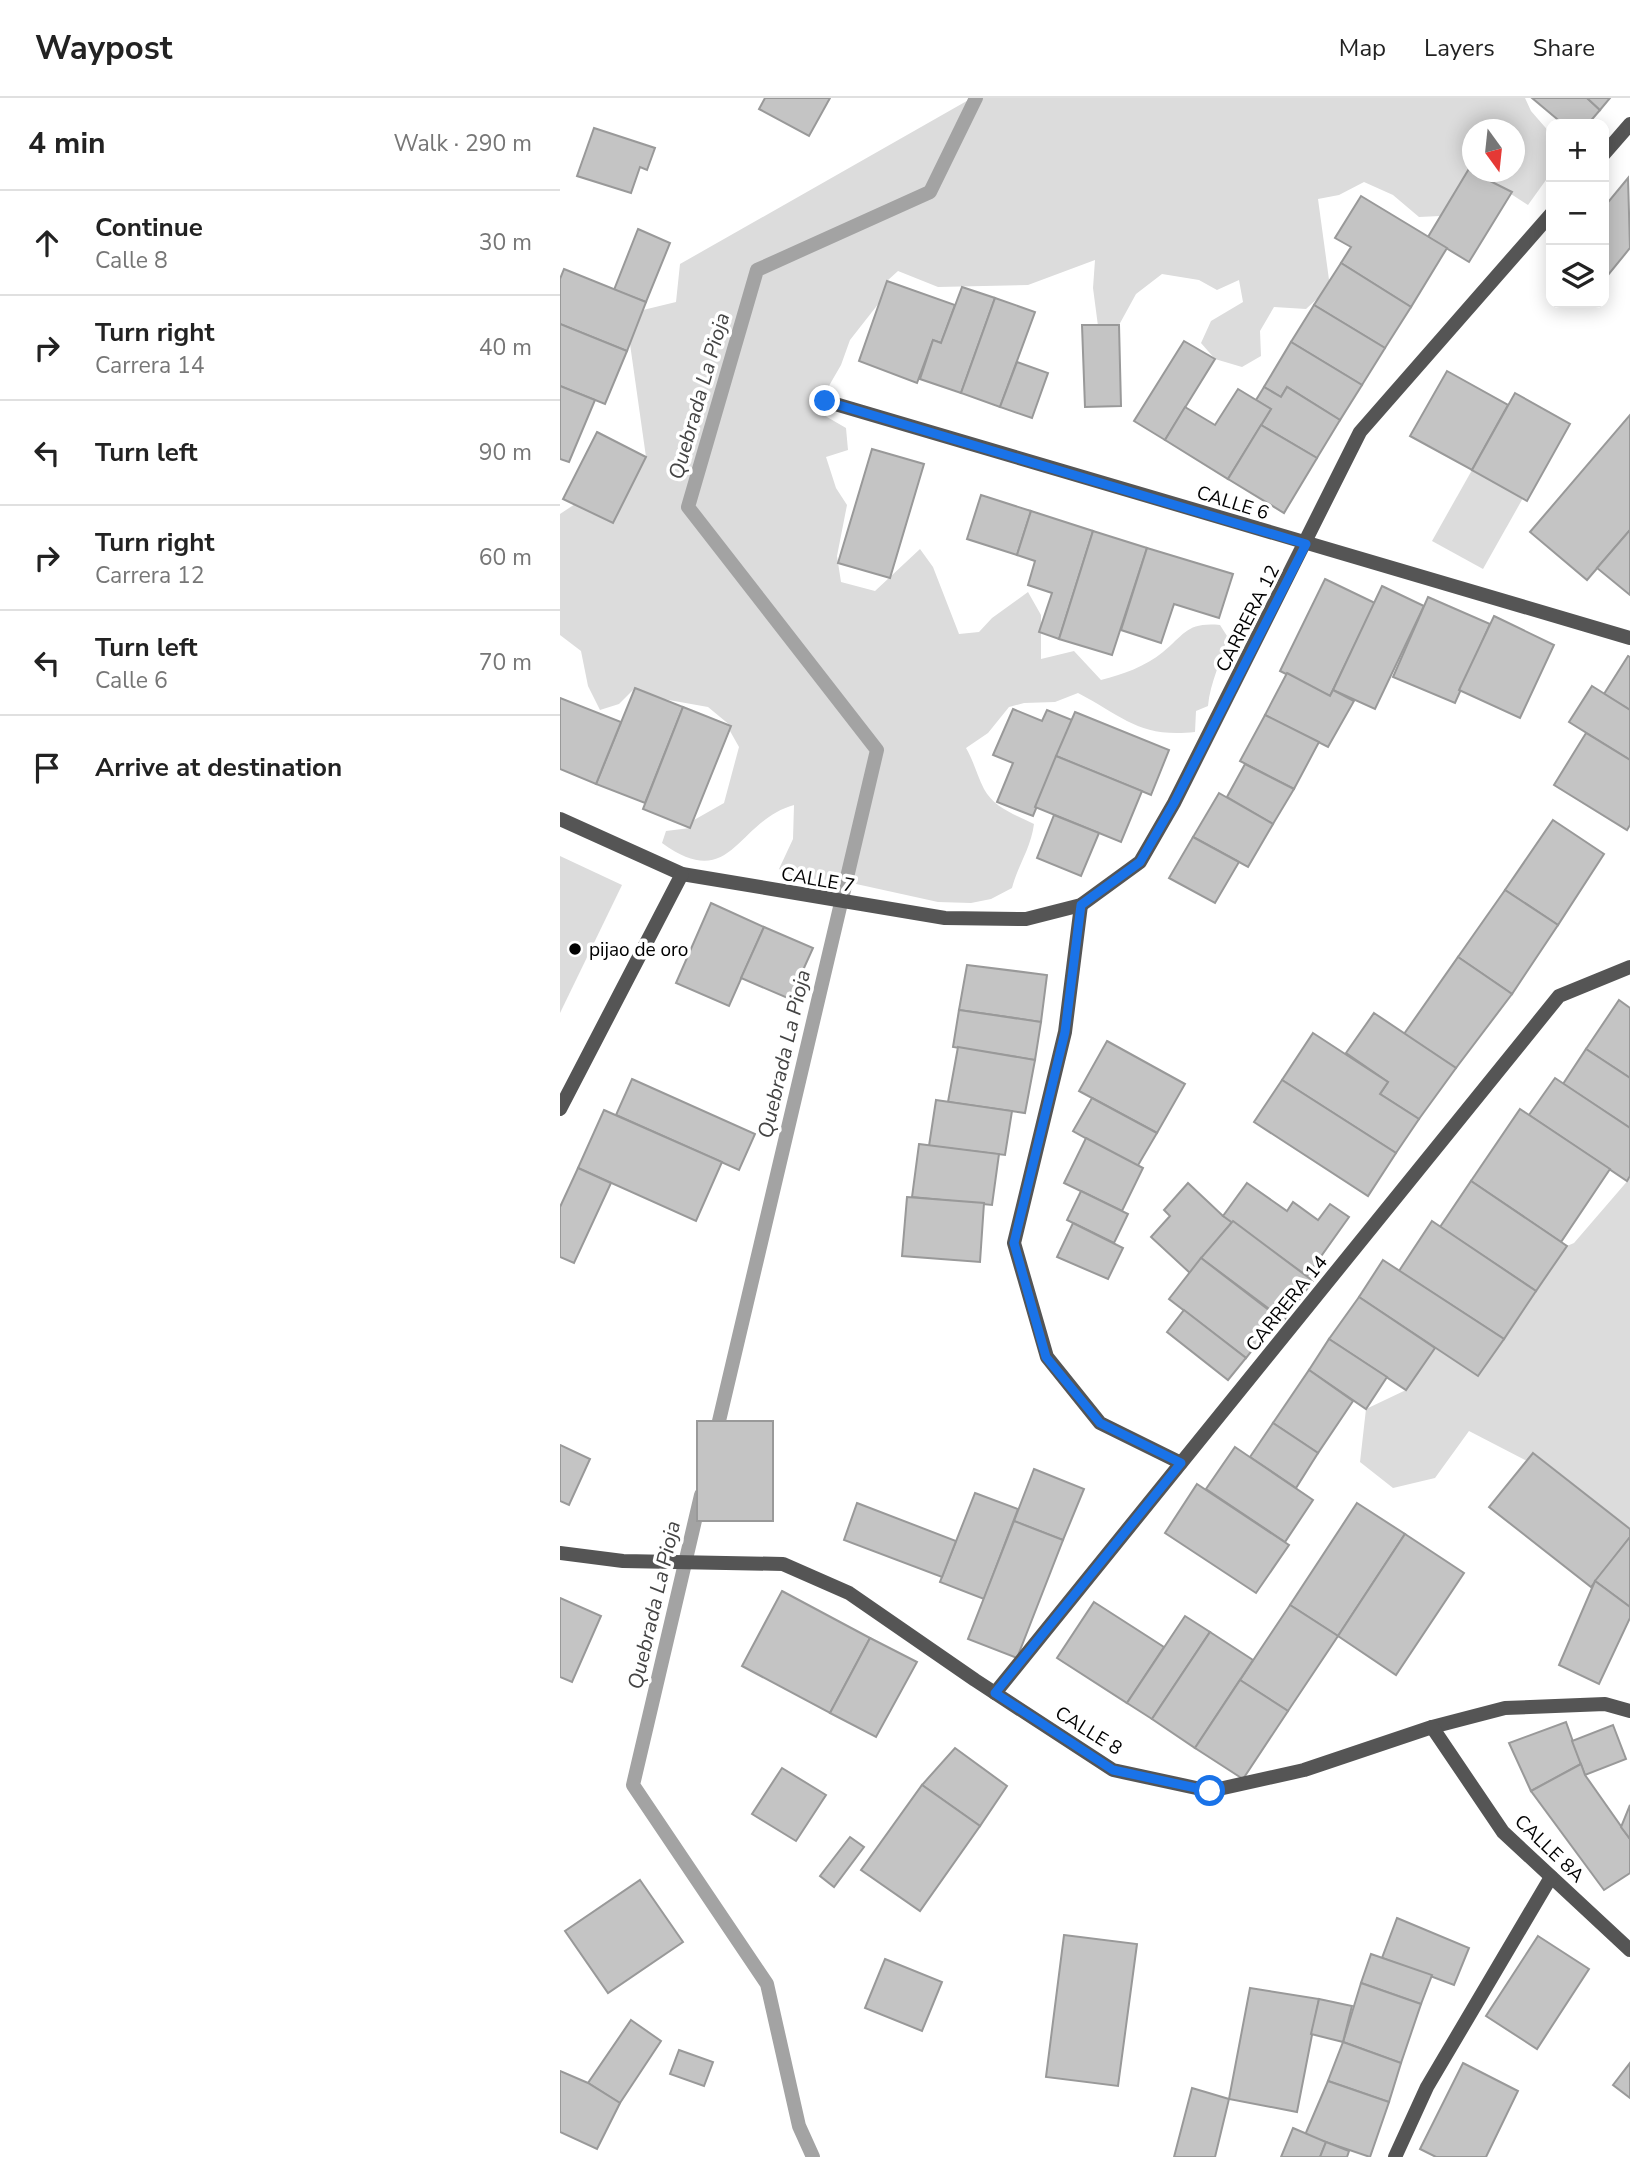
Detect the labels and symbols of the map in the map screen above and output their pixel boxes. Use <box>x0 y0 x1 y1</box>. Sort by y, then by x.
north arrow <box>1462 119 1525 182</box>
water label: Quebrada La Pioja <box>662 309 736 483</box>
route end <box>809 385 840 416</box>
street label: CALLE 6 <box>1193 480 1272 526</box>
street label: CARRERA 12 <box>1210 560 1286 676</box>
street label: CALLE 7 <box>779 861 857 899</box>
place label: pijao de oro <box>589 937 688 963</box>
marker: pijao de oro <box>567 941 583 957</box>
water label: Quebrada La Pioja <box>751 967 817 1141</box>
street label: CARRERA 14 <box>1240 1250 1334 1357</box>
water label: Quebrada La Pioja <box>621 1518 687 1692</box>
street label: CALLE 8 <box>1050 1700 1127 1762</box>
route start <box>1194 1775 1225 1806</box>
street label: CALLE 8A <box>1509 1809 1590 1889</box>

